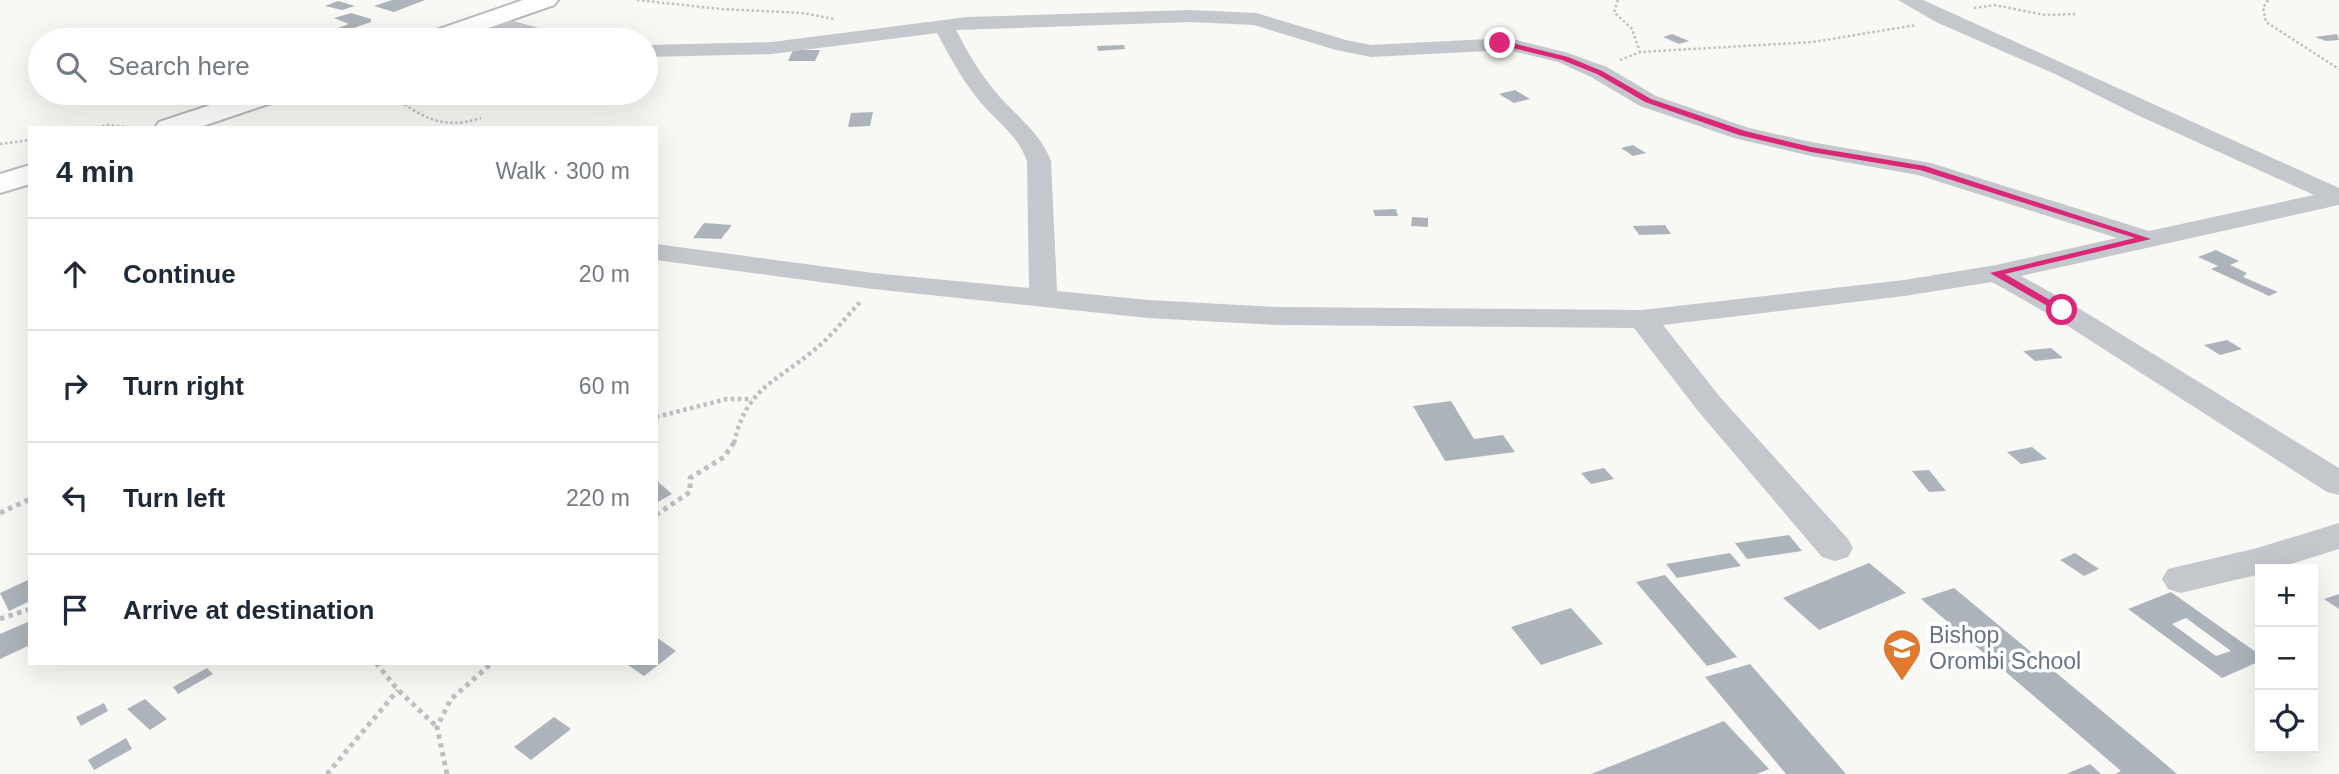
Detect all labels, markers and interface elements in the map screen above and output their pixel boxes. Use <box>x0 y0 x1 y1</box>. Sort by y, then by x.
route end <box>1484 27 1515 58</box>
search box <box>28 28 658 105</box>
icon: search <box>52 48 90 86</box>
text: Search here <box>108 51 250 81</box>
text: 4 min <box>56 155 134 188</box>
text: Walk · 300 m <box>495 158 630 184</box>
icon: ahead <box>56 255 94 293</box>
text: Continue <box>123 259 236 289</box>
text: 20 m <box>579 261 630 287</box>
route start <box>2046 294 2077 325</box>
icon: right <box>56 367 94 405</box>
text: Turn right <box>123 371 244 401</box>
text: 60 m <box>579 373 630 399</box>
icon: left <box>56 479 94 517</box>
text: Turn left <box>123 483 225 513</box>
text: 220 m <box>566 485 630 511</box>
map controls <box>2255 564 2318 753</box>
button: + <box>2255 564 2318 627</box>
icon: arrive <box>56 591 94 629</box>
text: Arrive at destination <box>123 595 374 625</box>
place label: Bishop Orombi School <box>1929 622 2081 674</box>
school or university icon: Bishop Orombi School <box>1881 627 1923 682</box>
button: − <box>2255 627 2318 690</box>
button: locate <box>2255 690 2318 753</box>

